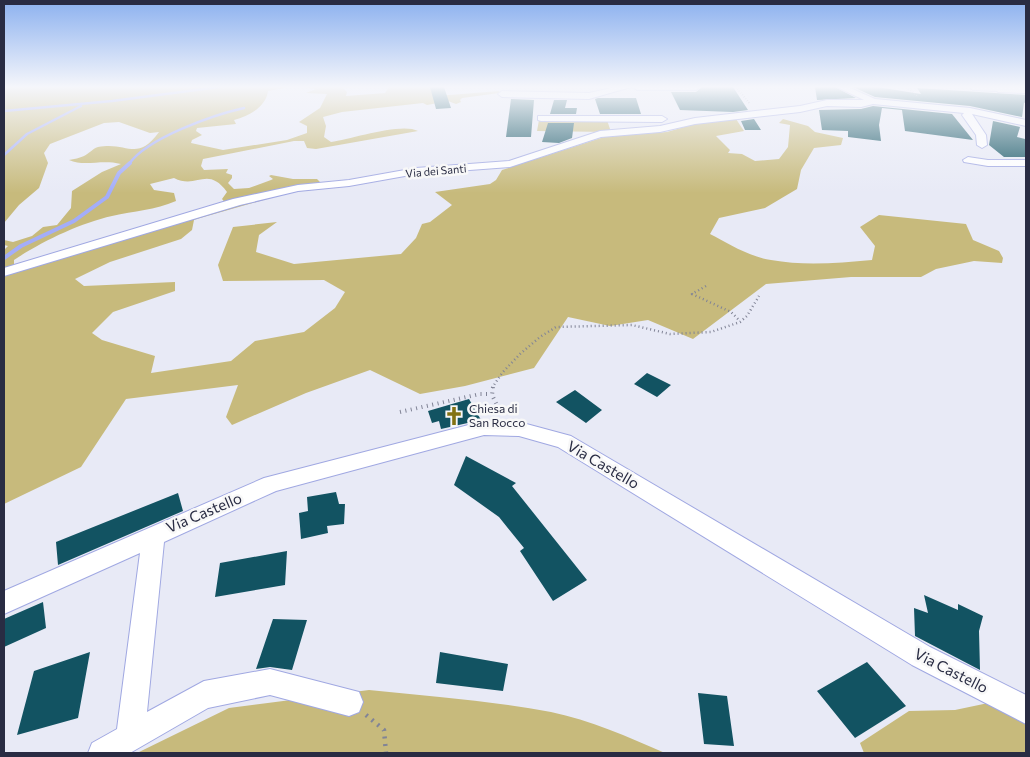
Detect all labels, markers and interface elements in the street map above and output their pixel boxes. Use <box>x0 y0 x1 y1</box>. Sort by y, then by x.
street label: Via dei Santi <box>405 161 467 180</box>
place label: Chiesa di San Rocco <box>469 401 525 429</box>
church icon: Chiesa di San Rocco <box>443 405 465 427</box>
street label: Via Castello <box>564 436 643 492</box>
street label: Via Castello <box>163 488 244 536</box>
street label: Via Castello <box>912 644 991 696</box>

